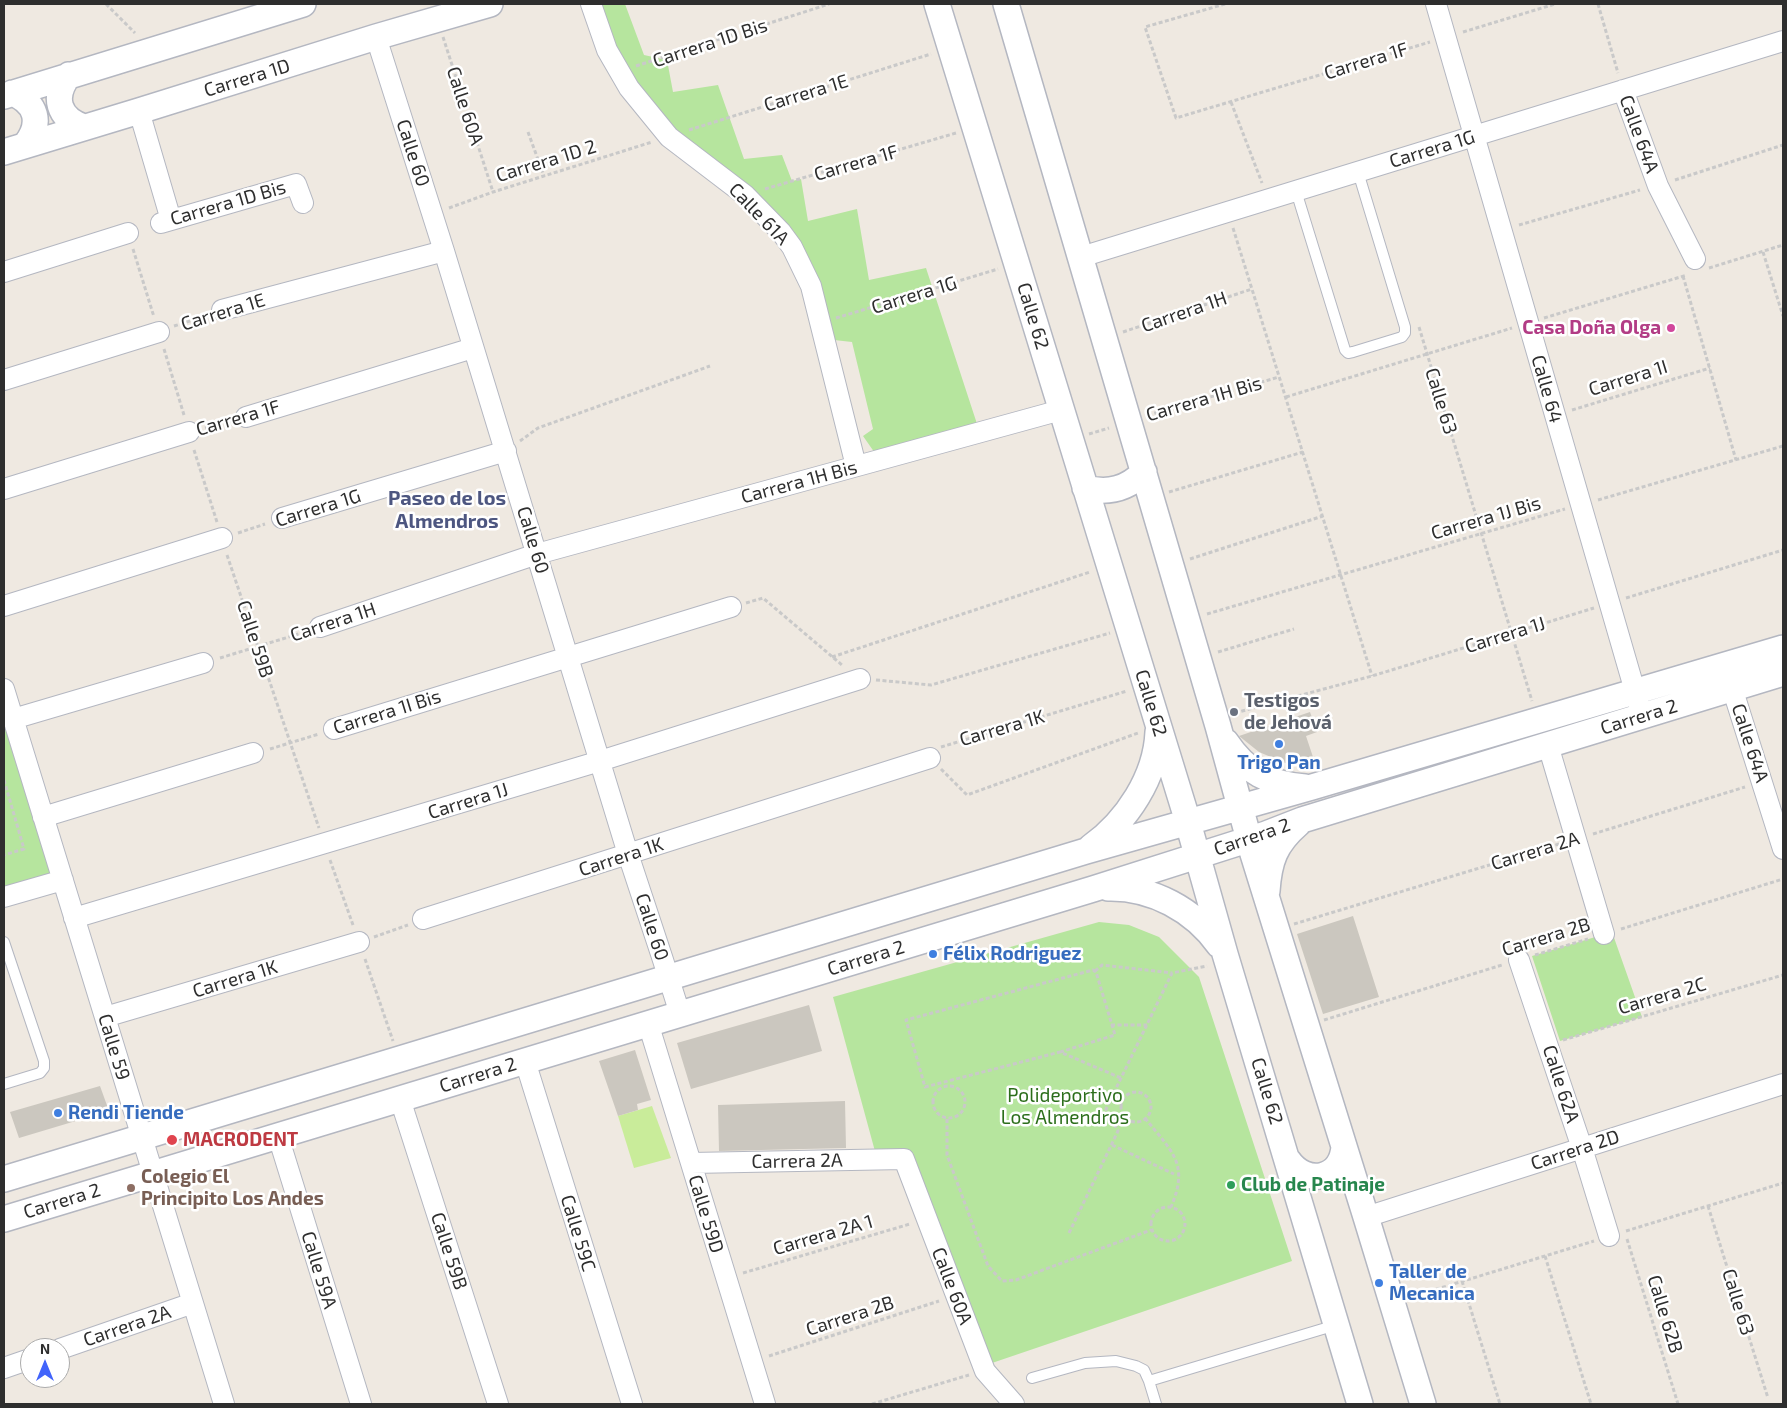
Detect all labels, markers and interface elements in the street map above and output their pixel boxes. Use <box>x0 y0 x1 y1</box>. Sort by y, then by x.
street label: Carrera 1D Bis <box>650 14 770 72</box>
street label: Carrera 1F <box>1321 37 1411 85</box>
street label: Carrera 1D <box>201 54 293 102</box>
street label: Calle 60A <box>442 64 488 148</box>
street label: Carrera 1E <box>761 69 851 117</box>
street label: Calle 64A <box>1614 92 1664 176</box>
street label: Calle 60 <box>391 117 435 189</box>
street label: Carrera 1G <box>1386 125 1478 173</box>
street label: Carrera 1D 2 <box>493 135 599 187</box>
street label: Carrera 1F <box>811 140 901 186</box>
street label: Carrera 1D Bis <box>168 176 288 230</box>
street label: Calle 61A <box>724 178 794 250</box>
street label: Carrera 1G <box>868 271 960 319</box>
street label: Calle 62 <box>1012 280 1054 352</box>
street label: Carrera 1H <box>1138 287 1230 337</box>
street label: Carrera 1E <box>178 288 268 336</box>
place label: Casa Doña Olga <box>1522 317 1661 339</box>
marker: Casa Doña Olga <box>1665 322 1677 334</box>
street label: Calle 64 <box>1526 352 1568 426</box>
street label: Carrera 1I <box>1586 355 1670 401</box>
street label: Calle 63 <box>1420 365 1462 437</box>
street label: Carrera 1H Bis <box>1143 372 1265 426</box>
street label: Carrera 1F <box>193 395 283 441</box>
street label: Carrera 1H Bis <box>738 456 860 508</box>
street label: Carrera 1G <box>272 484 364 532</box>
district label: Paseo de los Almendros <box>388 486 506 533</box>
street label: Carrera 1J Bis <box>1428 491 1544 545</box>
street label: Calle 60 <box>512 504 554 576</box>
street label: Carrera 1H <box>287 597 379 647</box>
street label: Calle 59B <box>232 598 278 680</box>
street label: Carrera 1J <box>1462 612 1548 658</box>
street label: Calle 62 <box>1130 667 1172 739</box>
street label: Carrera 1I Bis <box>330 685 444 739</box>
place label: Testigos de Jehová <box>1244 690 1332 734</box>
street label: Carrera 2 <box>1598 694 1680 740</box>
street label: Calle 64A <box>1727 701 1773 785</box>
street label: Carrera 1K <box>957 705 1047 751</box>
marker: Testigos de Jehová <box>1228 706 1240 718</box>
marker: Trigo Pan <box>1273 738 1285 750</box>
place label: Trigo Pan <box>1237 752 1321 774</box>
street label: Carrera 1J <box>425 778 511 824</box>
street label: Carrera 2 <box>1211 813 1293 861</box>
street label: Carrera 2A <box>1488 827 1582 875</box>
street label: Carrera 1K <box>576 833 666 881</box>
street label: Calle 60 <box>630 891 674 963</box>
street label: Carrera 2B <box>1499 913 1593 961</box>
street label: Carrera 2 <box>825 935 907 981</box>
place label: Félix Rodriguez <box>943 943 1081 965</box>
marker: Félix Rodriguez <box>927 948 939 960</box>
street label: Carrera 1K <box>190 955 280 1003</box>
street label: Carrera 2C <box>1615 973 1709 1019</box>
street label: Calle 59 <box>93 1011 135 1083</box>
street label: Calle 62A <box>1538 1042 1584 1126</box>
street label: Carrera 2 <box>437 1052 519 1098</box>
street label: Calle 62 <box>1246 1055 1288 1127</box>
park label: Polideportivo Los Almendros <box>1001 1085 1129 1129</box>
place label: Rendi Tiende <box>68 1102 184 1124</box>
marker: Rendi Tiende <box>52 1107 64 1119</box>
street label: Carrera 2D <box>1528 1125 1622 1175</box>
place label: MACRODENT <box>183 1129 298 1151</box>
marker: MACRODENT <box>165 1133 179 1147</box>
street label: Carrera 2A <box>751 1149 843 1173</box>
place label: Colegio El Principito Los Andes <box>141 1166 324 1210</box>
street label: Calle 59D <box>683 1172 729 1256</box>
place label: Club de Patinaje <box>1241 1174 1385 1196</box>
street label: Carrera 2 <box>21 1178 103 1224</box>
marker: Club de Patinaje <box>1225 1179 1237 1191</box>
marker: Colegio El Principito Los Andes <box>125 1182 137 1194</box>
street label: Calle 59C <box>556 1192 600 1274</box>
street label: Calle 59B <box>426 1210 472 1292</box>
street label: Carrera 2A 1 <box>770 1210 876 1260</box>
street label: Calle 59A <box>296 1228 342 1312</box>
street label: Calle 60A <box>927 1244 977 1328</box>
place label: Taller de Mecanica <box>1389 1261 1475 1305</box>
street label: Calle 63 <box>1717 1266 1759 1338</box>
street label: Calle 62B <box>1642 1272 1688 1356</box>
marker: Taller de Mecanica <box>1373 1277 1385 1289</box>
street label: Carrera 2B <box>803 1291 897 1341</box>
street label: Carrera 2A <box>80 1300 174 1352</box>
north arrow <box>20 1338 70 1388</box>
text: N <box>40 1340 50 1357</box>

